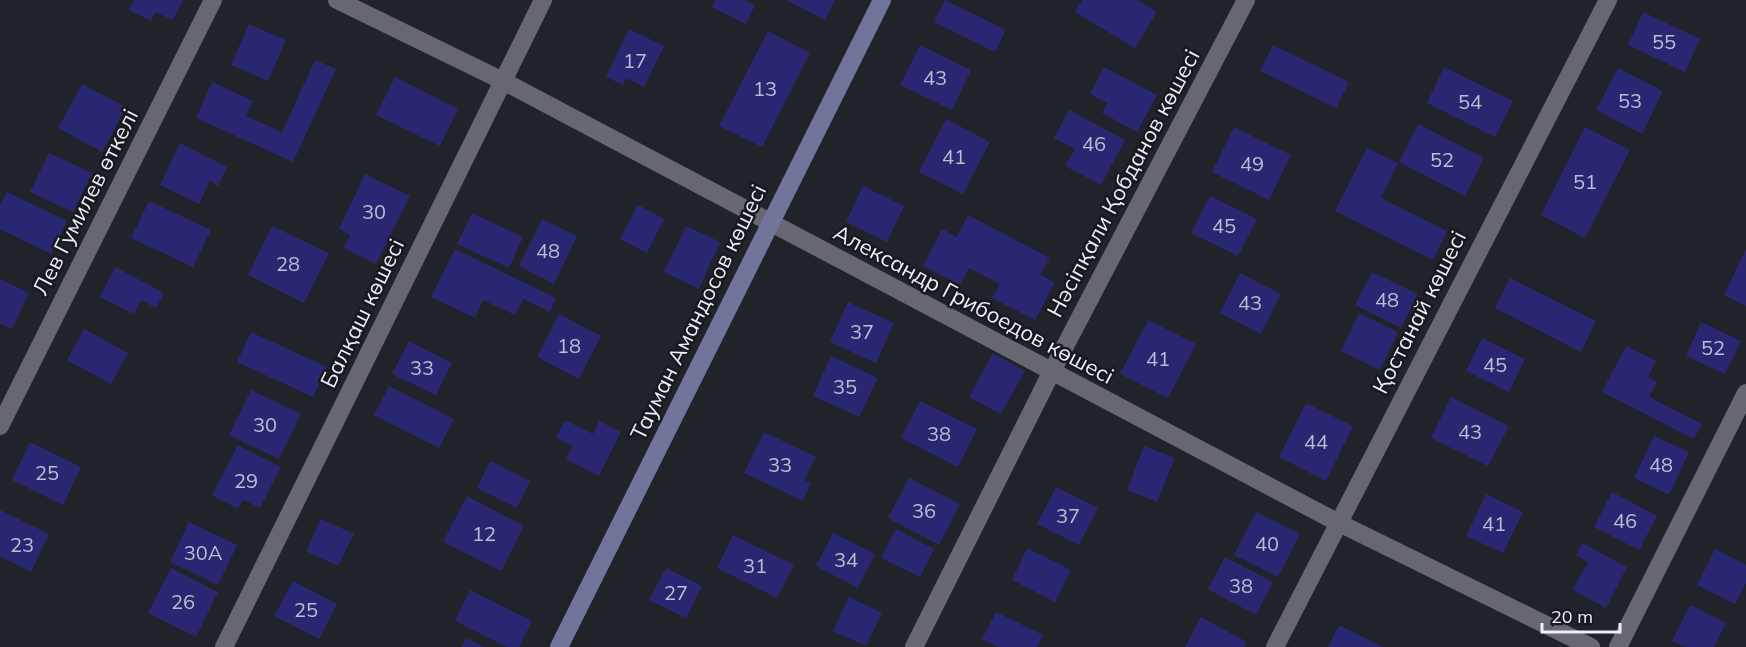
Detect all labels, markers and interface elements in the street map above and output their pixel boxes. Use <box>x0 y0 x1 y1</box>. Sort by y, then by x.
house number: 55 <box>1652 29 1676 54</box>
street label: Нәсіпқали Қобданов көшесі <box>1040 44 1206 322</box>
house number: 17 <box>623 48 647 73</box>
house number: 43 <box>923 65 947 90</box>
house number: 13 <box>753 76 777 101</box>
house number: 53 <box>1618 88 1642 113</box>
house number: 54 <box>1458 89 1482 114</box>
street label: Лев Гумилев өткелі <box>26 104 144 300</box>
house number: 46 <box>1082 131 1106 156</box>
house number: 41 <box>942 144 966 169</box>
house number: 52 <box>1430 147 1454 172</box>
house number: 49 <box>1240 151 1264 176</box>
house number: 51 <box>1573 169 1597 194</box>
street label: Тауман Амандосов көшесі <box>624 180 772 444</box>
house number: 30 <box>362 199 386 224</box>
house number: 45 <box>1212 213 1236 238</box>
street label: Александр Грибоедов көшесі <box>829 218 1119 390</box>
street label: Қостанай көшесі <box>1366 226 1472 398</box>
street label: Балқаш көшесі <box>314 234 410 392</box>
house number: 48 <box>536 238 560 263</box>
house number: 28 <box>276 251 300 276</box>
house number: 48 <box>1375 287 1399 312</box>
house number: 43 <box>1238 290 1262 315</box>
house number: 37 <box>850 319 874 344</box>
house number: 18 <box>557 333 581 358</box>
house number: 52 <box>1701 335 1725 360</box>
house number: 41 <box>1146 346 1170 371</box>
house number: 45 <box>1483 352 1507 377</box>
house number: 33 <box>410 355 434 380</box>
house number: 35 <box>833 374 857 399</box>
house number: 30 <box>253 412 277 437</box>
house number: 43 <box>1458 419 1482 444</box>
house number: 38 <box>927 421 951 446</box>
house number: 44 <box>1304 429 1328 454</box>
house number: 33 <box>768 452 792 477</box>
house number: 48 <box>1649 452 1673 477</box>
house number: 25 <box>35 460 59 485</box>
house number: 29 <box>234 468 258 493</box>
house number: 36 <box>912 498 936 523</box>
house number: 37 <box>1056 503 1080 528</box>
house number: 46 <box>1613 508 1637 533</box>
house number: 41 <box>1482 511 1506 536</box>
house number: 12 <box>472 521 496 546</box>
house number: 40 <box>1255 531 1279 556</box>
house number: 23 <box>10 532 34 557</box>
house number: 30А <box>184 540 223 565</box>
house number: 34 <box>834 547 858 572</box>
house number: 31 <box>743 553 767 578</box>
house number: 38 <box>1229 573 1253 598</box>
house number: 27 <box>664 580 688 605</box>
house number: 26 <box>171 589 195 614</box>
scale bar <box>1542 596 1620 634</box>
house number: 25 <box>294 597 318 622</box>
text: 20 m <box>1551 605 1593 628</box>

